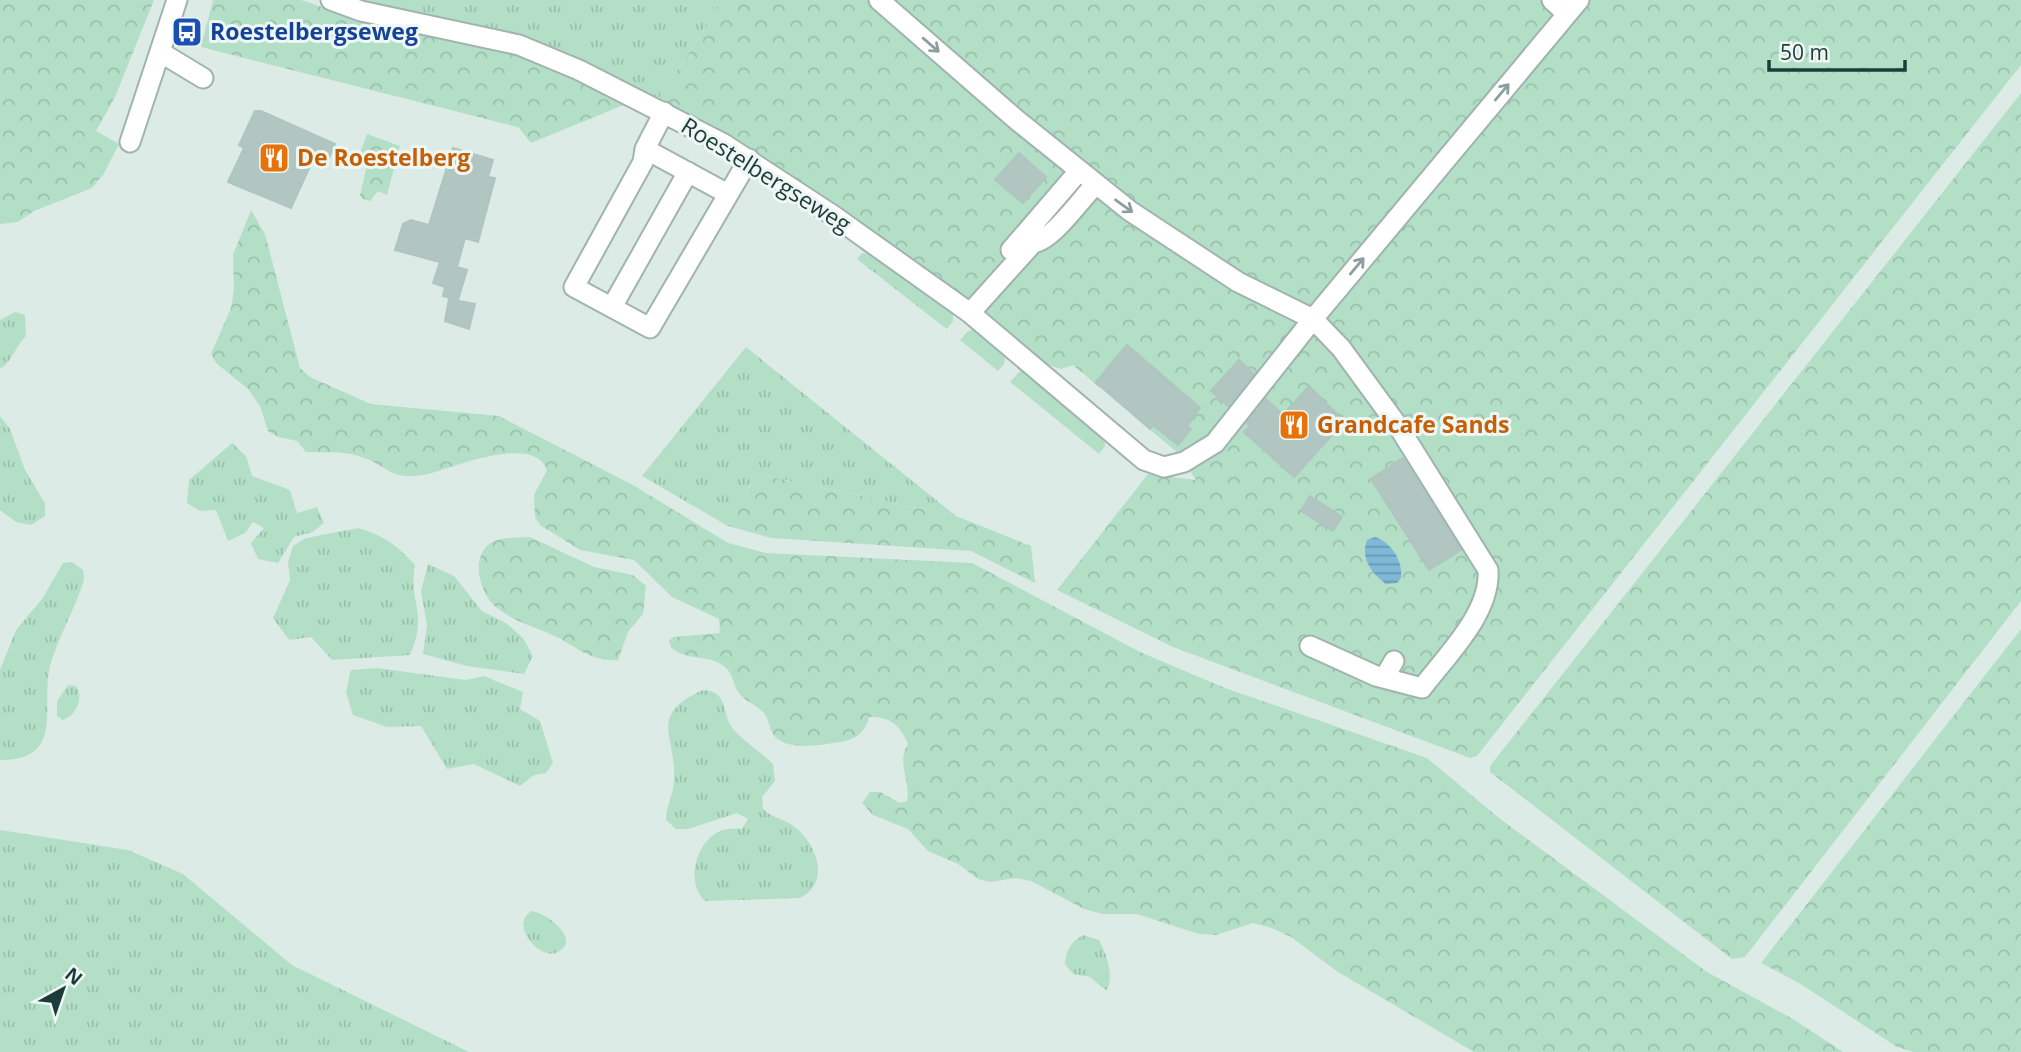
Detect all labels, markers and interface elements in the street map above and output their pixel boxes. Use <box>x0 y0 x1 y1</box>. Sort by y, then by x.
bus stop icon: Roestelbergseweg <box>170 15 204 49</box>
place label: Roestelbergseweg <box>210 15 418 47</box>
scale bar <box>1769 28 1906 72</box>
one-way arrow <box>921 37 939 53</box>
text: 50 m <box>1780 38 1829 66</box>
one-way arrow <box>1494 83 1510 101</box>
street label: Roestelbergseweg <box>675 109 858 240</box>
restaurant icon: De Roestelberg <box>257 141 291 175</box>
place label: De Roestelberg <box>297 141 470 173</box>
one-way arrow <box>1114 199 1133 214</box>
one-way arrow <box>1349 258 1364 276</box>
restaurant icon: Grandcafe Sands <box>1277 408 1311 442</box>
place label: Grandcafe Sands <box>1317 408 1510 440</box>
north arrow <box>28 954 98 1024</box>
text: N <box>60 961 88 991</box>

